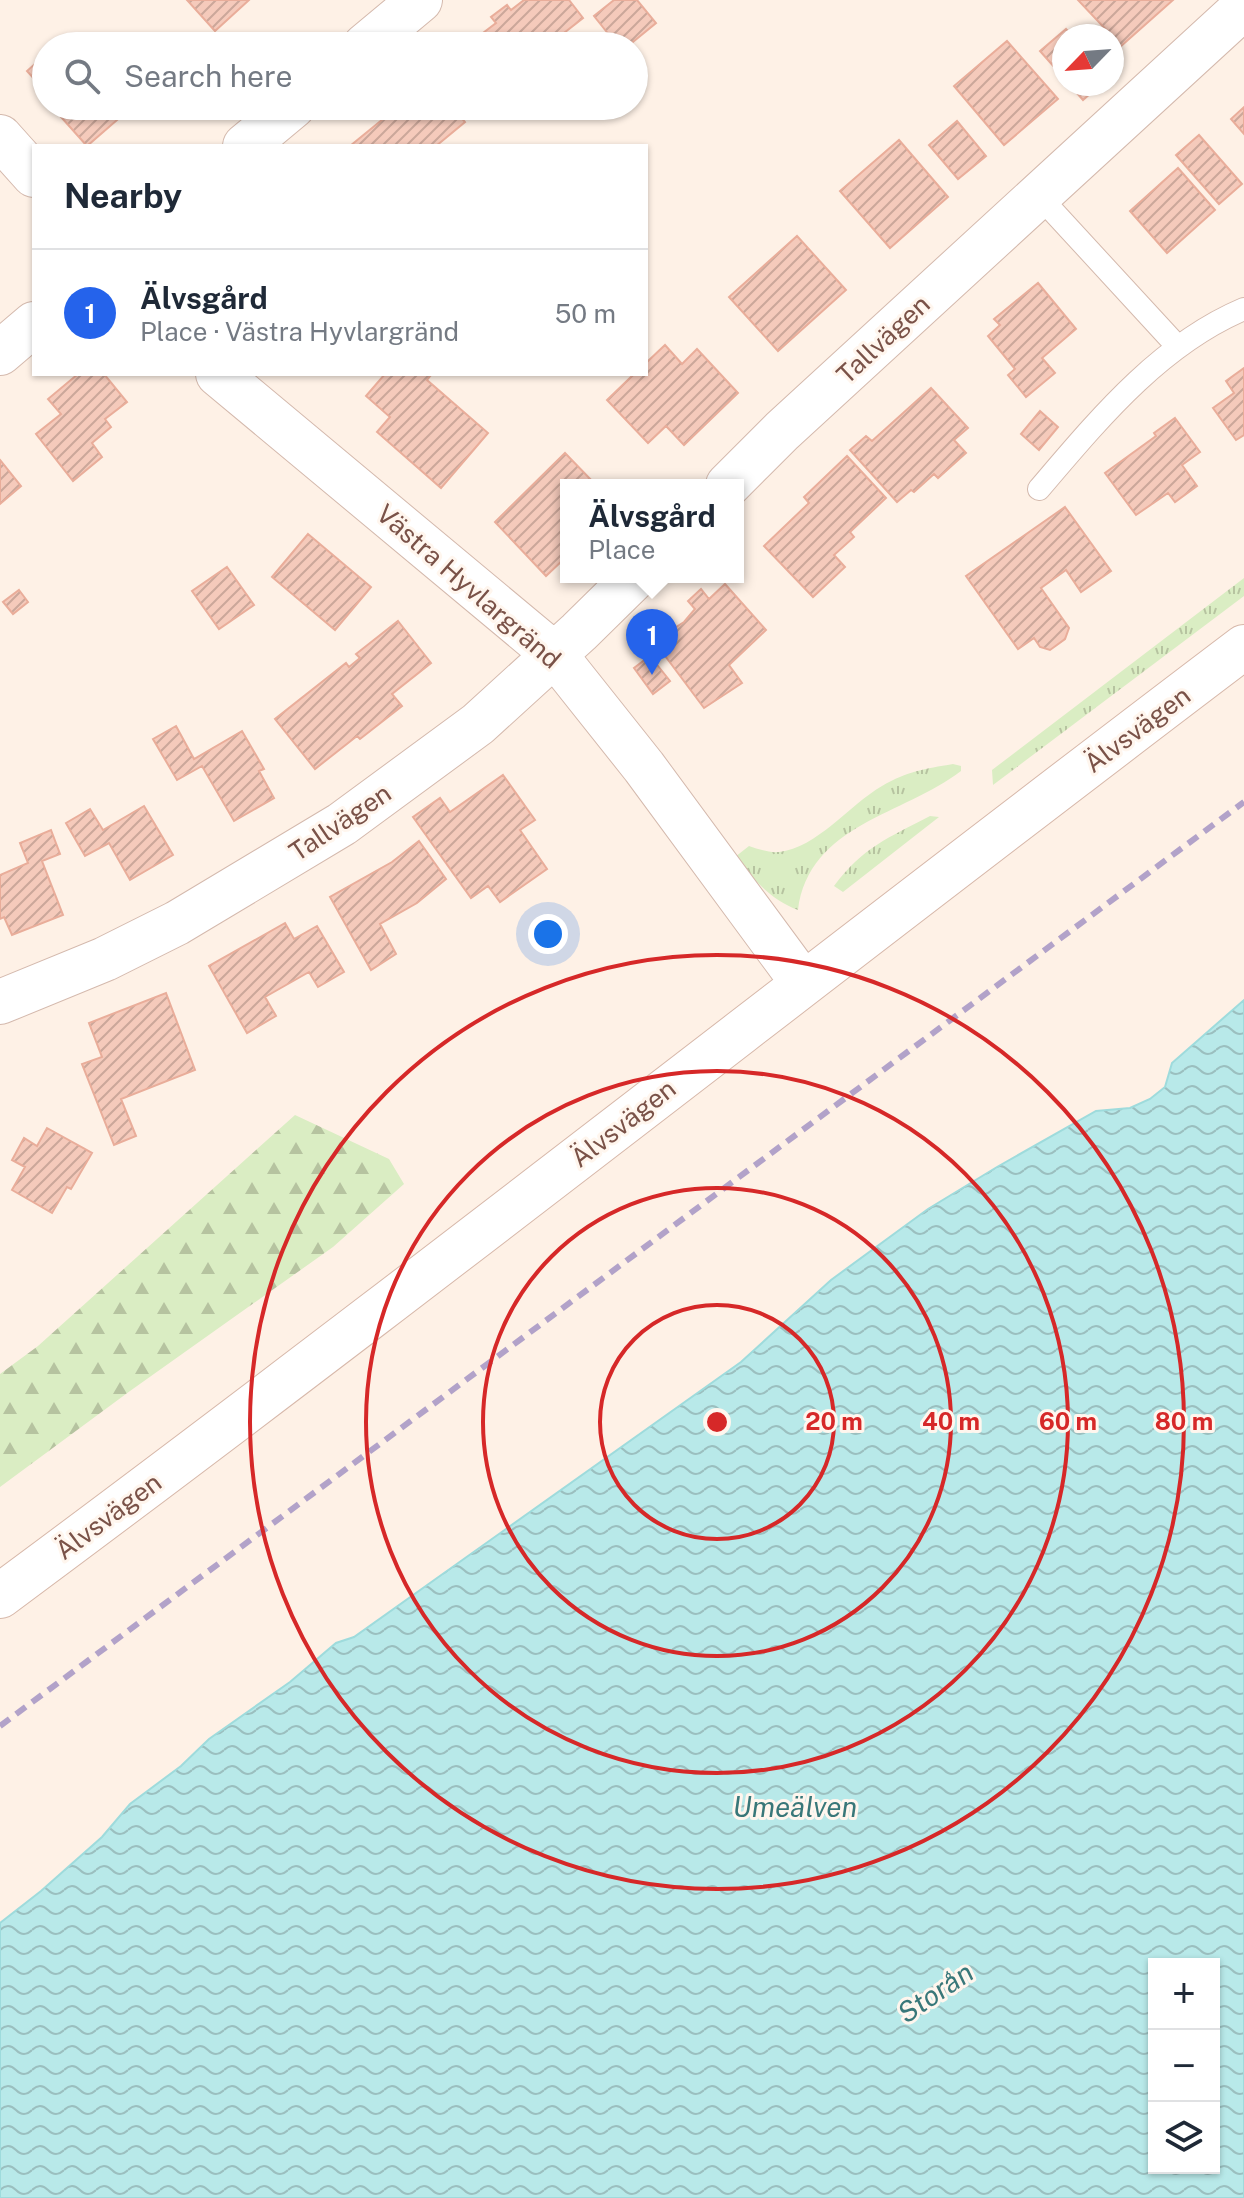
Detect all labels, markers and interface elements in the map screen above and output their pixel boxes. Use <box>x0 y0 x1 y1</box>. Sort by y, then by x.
north arrow <box>1052 24 1124 96</box>
search box <box>32 32 648 120</box>
icon: search <box>60 54 104 98</box>
text: Search here <box>124 58 292 94</box>
text: Nearby <box>64 176 182 216</box>
text: Älvsgård <box>140 280 268 316</box>
street label: Tallvägen <box>830 288 936 390</box>
text: 1 <box>84 298 96 329</box>
text: 50 m <box>555 298 616 329</box>
text: Place · Västra Hyvlargränd <box>140 316 459 347</box>
popup <box>560 479 744 583</box>
street label: Västra Hyvlargränd <box>371 498 567 674</box>
text: Älvsgård <box>588 498 716 534</box>
text: Place <box>588 534 656 565</box>
pin: 1 <box>626 609 678 675</box>
street label: Älvsvägen <box>1078 679 1196 779</box>
street label: Tallvägen <box>283 777 397 867</box>
your location <box>528 914 568 954</box>
street label: Älvsvägen <box>564 1072 682 1174</box>
text: 20 m <box>805 1407 863 1435</box>
text: 40 m <box>922 1407 980 1435</box>
text: 60 m <box>1039 1407 1097 1435</box>
text: 80 m <box>1155 1407 1213 1435</box>
centre of rings <box>703 1408 731 1436</box>
street label: Älvsvägen <box>49 1466 167 1566</box>
water label: Umeälven <box>733 1790 857 1823</box>
water label: Storån <box>891 1955 979 2029</box>
map controls <box>1148 1958 1220 2174</box>
button: + <box>1148 1958 1220 2030</box>
button: − <box>1148 2030 1220 2102</box>
button: layers <box>1148 2102 1220 2174</box>

